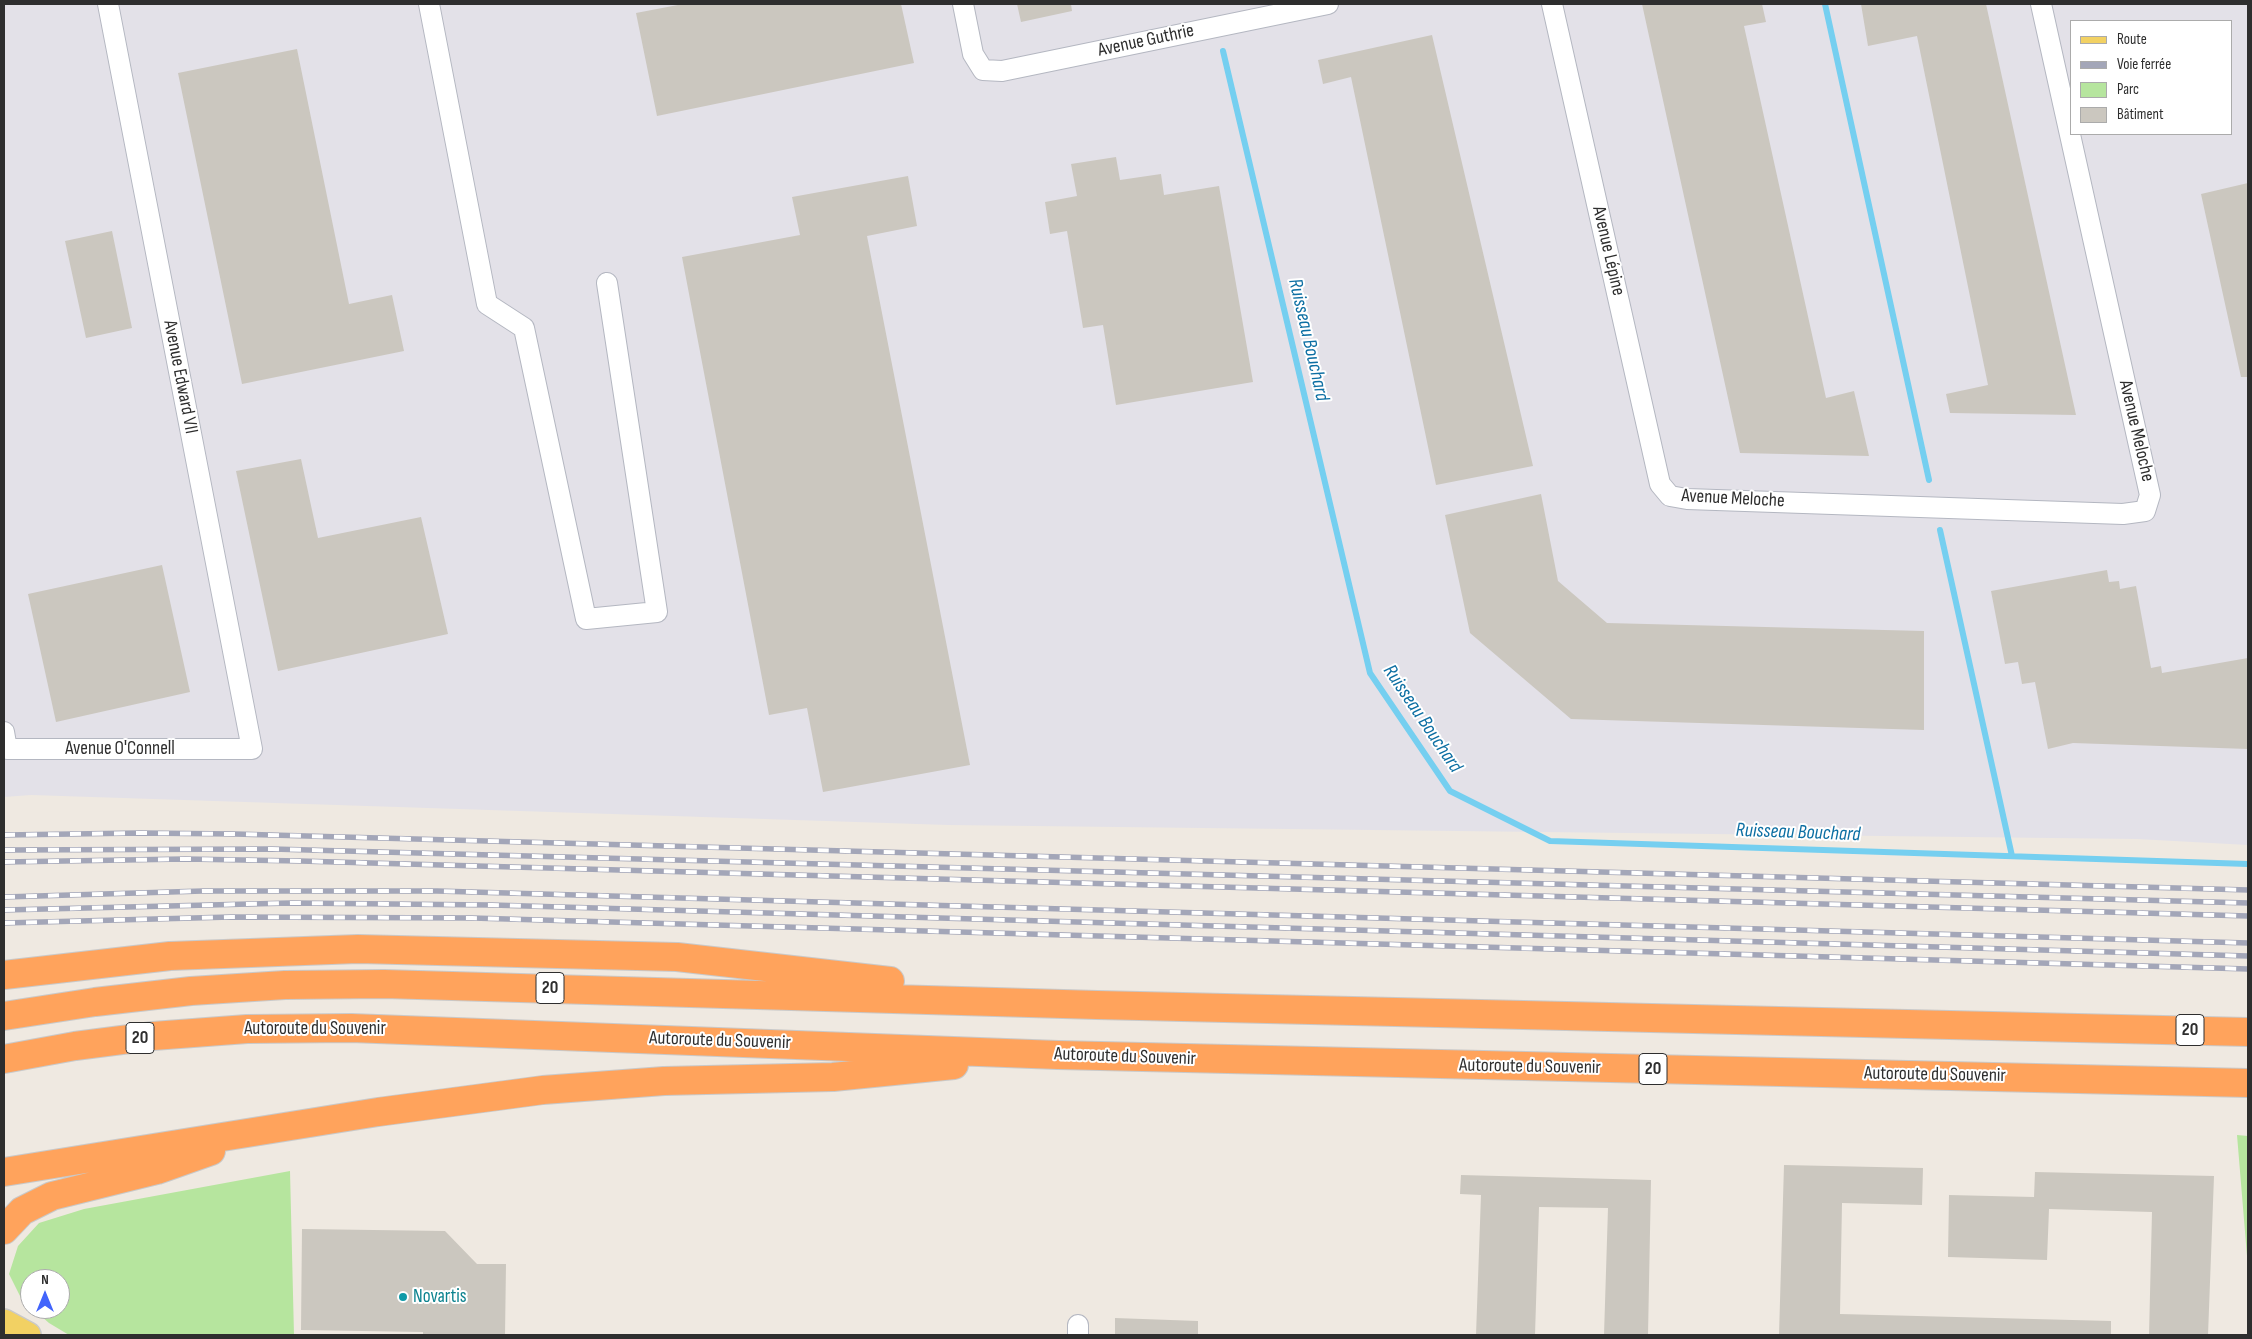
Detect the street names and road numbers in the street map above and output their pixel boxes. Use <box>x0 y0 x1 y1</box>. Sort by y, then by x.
street label: Avenue Guthrie <box>1096 20 1196 62</box>
street label: Avenue Lépine <box>1587 204 1629 298</box>
street label: Avenue Edward VII <box>158 318 202 436</box>
street label: Avenue Meloche <box>2113 378 2159 484</box>
street label: Avenue Meloche <box>1681 485 1785 513</box>
street label: Avenue O'Connell <box>65 738 175 760</box>
road number: 20 <box>536 972 564 1004</box>
road number: 20 <box>2176 1014 2204 1046</box>
street label: Autoroute du Souvenir <box>244 1018 386 1040</box>
road number: 20 <box>126 1022 154 1054</box>
street label: Autoroute du Souvenir <box>649 1027 791 1055</box>
street label: Autoroute du Souvenir <box>1054 1043 1196 1071</box>
street label: Autoroute du Souvenir <box>1459 1054 1601 1080</box>
road number: 20 <box>1639 1054 1667 1084</box>
street label: Autoroute du Souvenir <box>1864 1062 2006 1088</box>

